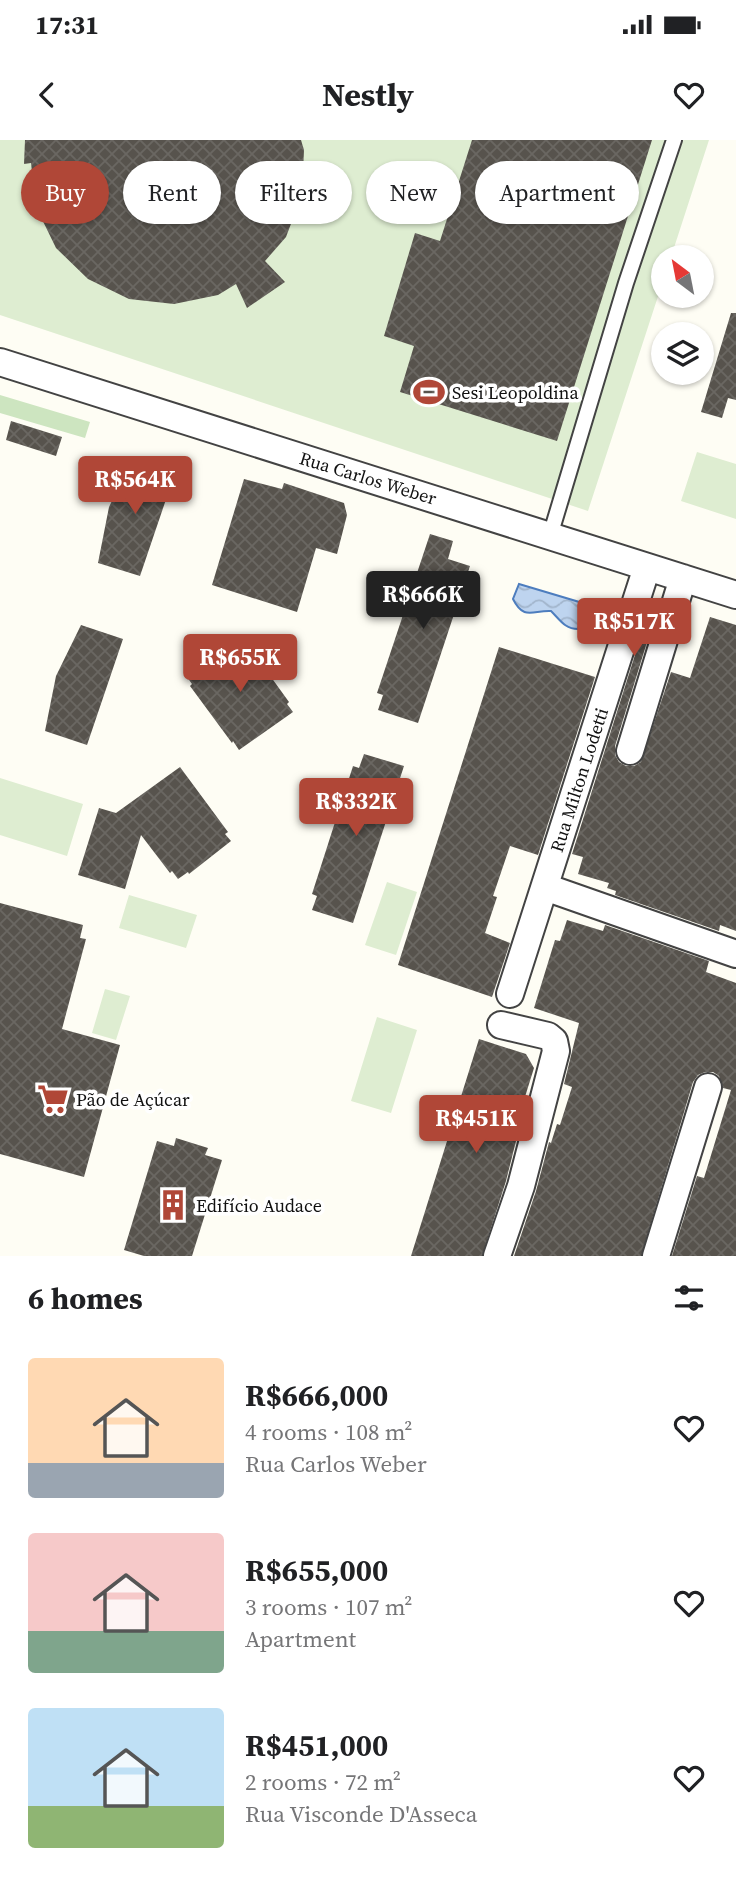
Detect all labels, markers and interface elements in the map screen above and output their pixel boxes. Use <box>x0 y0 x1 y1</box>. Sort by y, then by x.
text: 17:31 <box>35 7 99 43</box>
text: Nestly <box>322 73 414 117</box>
icon: back <box>28 76 66 114</box>
icon: heart <box>670 76 708 114</box>
chip: Buy <box>21 161 109 224</box>
chip: Rent <box>123 161 221 224</box>
chip: Filters <box>235 161 352 224</box>
chip: New <box>366 161 461 224</box>
chip: Apartment <box>475 161 639 224</box>
north arrow <box>651 245 714 308</box>
map controls <box>651 245 714 385</box>
button: layers <box>651 322 714 385</box>
sports icon: Sesi Leopoldina <box>412 375 446 409</box>
place label: Sesi Leopoldina <box>452 380 579 405</box>
street label: Rua Carlos Weber <box>296 445 440 511</box>
pin: R$564K <box>78 456 192 516</box>
text: R$564K <box>94 463 176 495</box>
pin: R$666K <box>366 572 480 631</box>
text: R$666K <box>382 578 464 610</box>
pin: R$517K <box>577 598 691 658</box>
text: R$517K <box>593 605 675 637</box>
pin: R$655K <box>183 634 297 694</box>
text: R$655K <box>199 641 281 673</box>
street label: Rua Milton Lodetti <box>544 705 614 855</box>
pin: R$332K <box>299 778 413 838</box>
text: R$332K <box>315 785 397 817</box>
supermarket icon: Pão de Açúcar <box>36 1082 70 1116</box>
place label: Pão de Açúcar <box>76 1087 190 1112</box>
pin: R$451K <box>419 1096 533 1155</box>
text: R$451K <box>435 1102 517 1134</box>
building icon: Edifício Audace <box>156 1188 190 1222</box>
place label: Edifício Audace <box>196 1193 322 1218</box>
text: 6 homes <box>28 1278 143 1319</box>
icon: filters <box>670 1279 708 1317</box>
text: R$666,000 <box>245 1375 388 1416</box>
icon: home <box>84 1386 168 1470</box>
icon: heart <box>670 1409 708 1447</box>
text: 4 rooms · 108 m² <box>245 1416 412 1448</box>
text: Rua Carlos Weber <box>245 1448 427 1480</box>
text: R$655,000 <box>245 1550 388 1591</box>
icon: home <box>84 1561 168 1645</box>
icon: heart <box>670 1584 708 1622</box>
text: 3 rooms · 107 m² <box>245 1591 412 1623</box>
text: Apartment <box>245 1623 356 1655</box>
text: R$451,000 <box>245 1725 388 1766</box>
icon: home <box>84 1736 168 1820</box>
icon: heart <box>670 1759 708 1797</box>
text: 2 rooms · 72 m² <box>245 1766 401 1798</box>
text: Rua Visconde D'Asseca <box>245 1798 478 1830</box>

